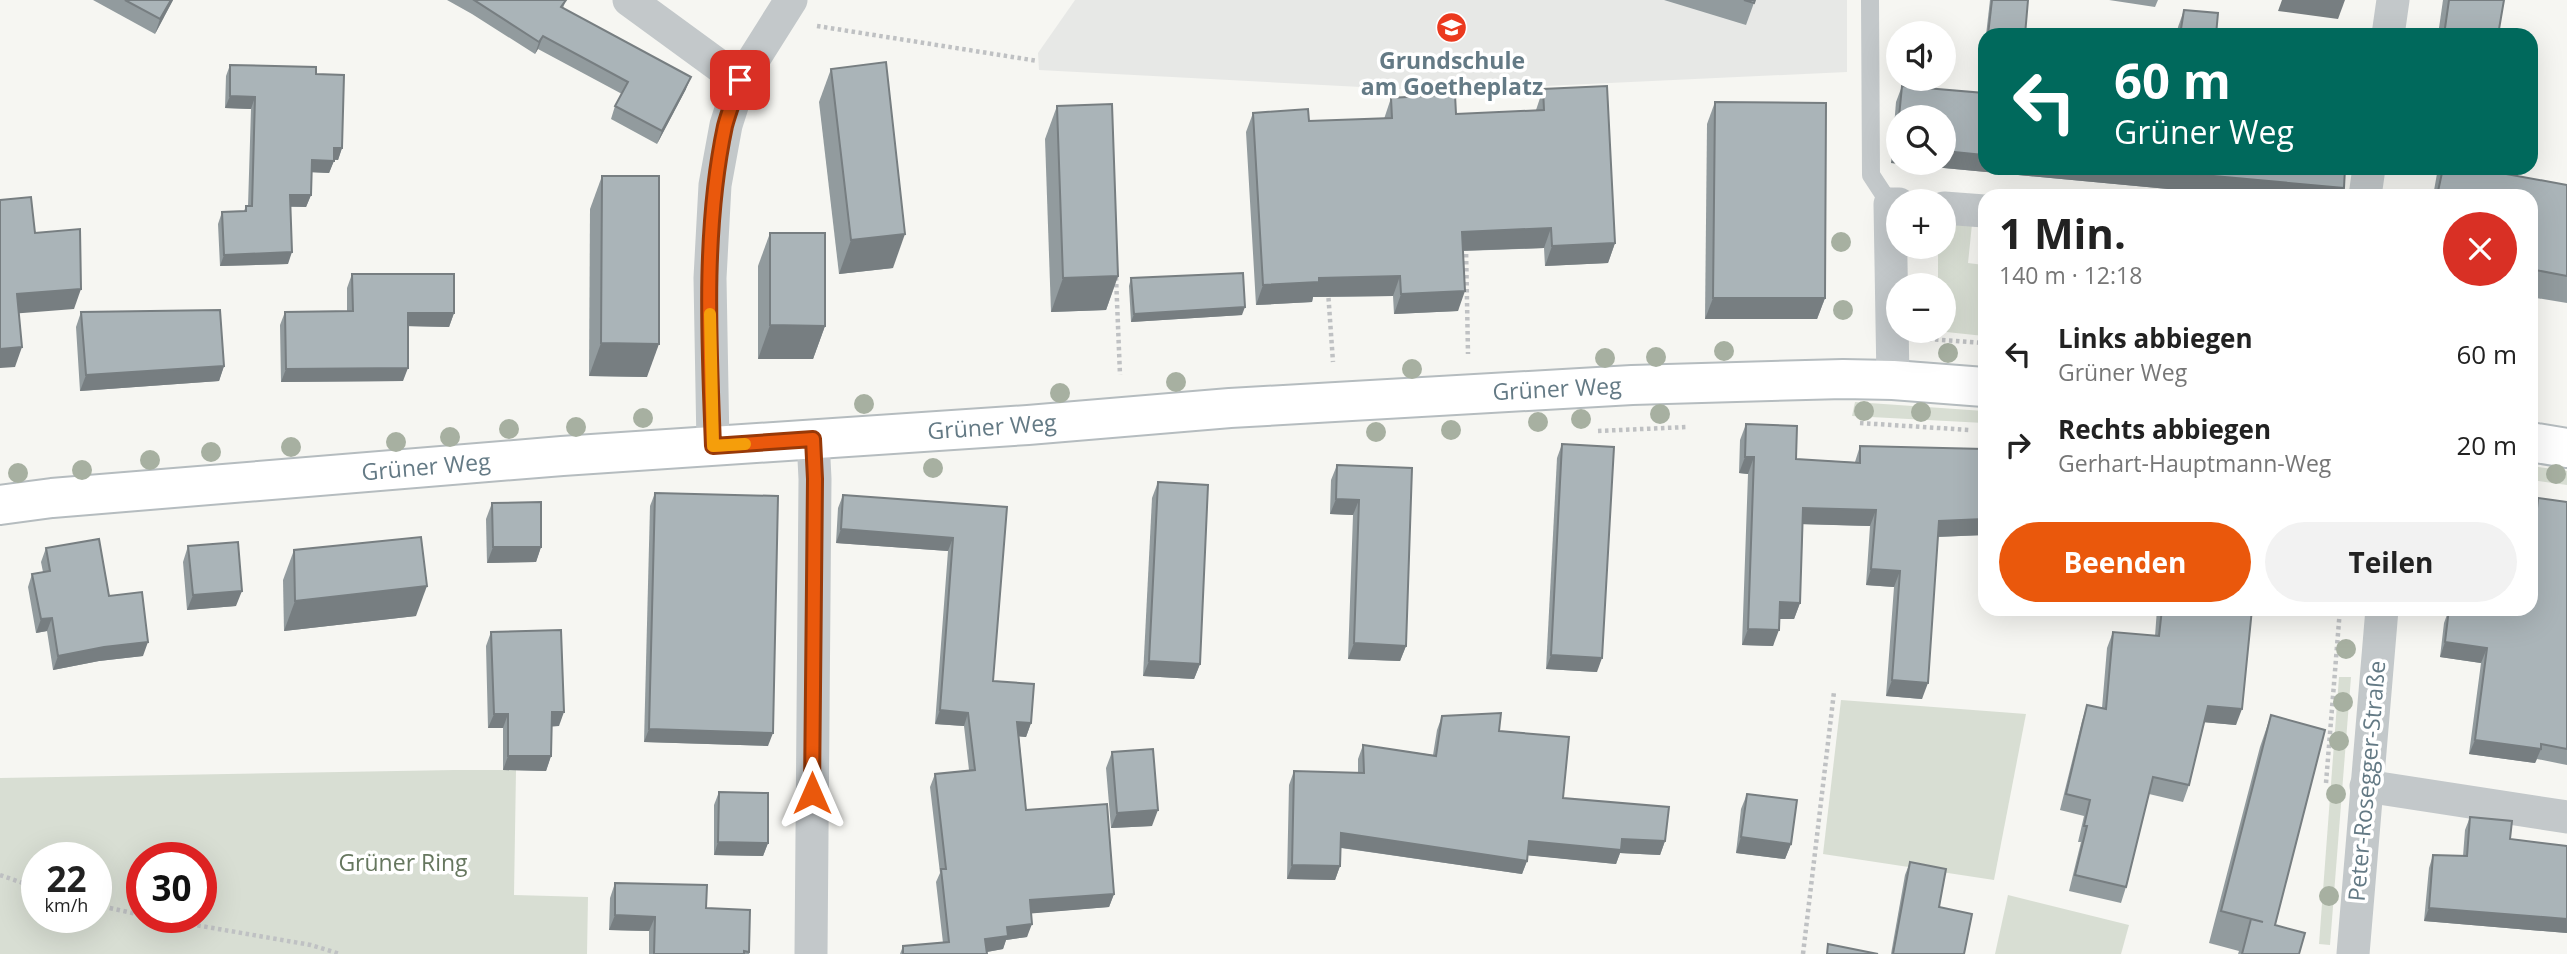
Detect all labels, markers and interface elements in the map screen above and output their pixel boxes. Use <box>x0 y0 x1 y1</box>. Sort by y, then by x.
school or university icon: Grundschule am Goetheplatz <box>1435 10 1469 44</box>
map controls <box>1886 21 1956 343</box>
button: sound <box>1886 21 1956 91</box>
place label: Grundschule am Goetheplatz <box>1361 44 1543 102</box>
text: 60 m <box>2114 47 2231 113</box>
pin <box>710 50 770 110</box>
icon: left <box>1999 56 2090 147</box>
icon: arrive <box>721 61 759 99</box>
button: search <box>1886 105 1956 175</box>
text: Grüner Weg <box>2114 110 2294 153</box>
button: + <box>1886 189 1956 259</box>
text: 1 Min. <box>1999 204 2126 261</box>
button: close <box>2443 212 2517 286</box>
text: 140 m · 12:18 <box>1999 259 2142 291</box>
button: − <box>1886 273 1956 343</box>
text: Links abbiegen <box>2058 320 2253 356</box>
icon: left <box>1999 335 2037 373</box>
text: 60 m <box>2456 336 2517 372</box>
text: Grüner Weg <box>2058 356 2187 388</box>
street label: Grüner Weg <box>1492 369 1623 407</box>
street label: Grüner Weg <box>926 405 1058 446</box>
text: Rechts abbiegen <box>2058 411 2271 447</box>
icon: right <box>1999 426 2037 464</box>
text: 20 m <box>2456 427 2517 463</box>
street label: Grüner Weg <box>360 444 492 488</box>
text: Gerhart-Hauptmann-Weg <box>2058 447 2331 479</box>
button: Beenden <box>1999 522 2251 602</box>
button: Teilen <box>2265 522 2517 602</box>
street label: Peter-Rosegger-Straße <box>2340 659 2392 903</box>
position arrow <box>775 756 849 830</box>
speed limit sign: 30 <box>126 842 217 933</box>
park label: Grüner Ring <box>338 846 468 878</box>
text: 22 <box>46 855 87 902</box>
text: km/h <box>45 893 88 917</box>

